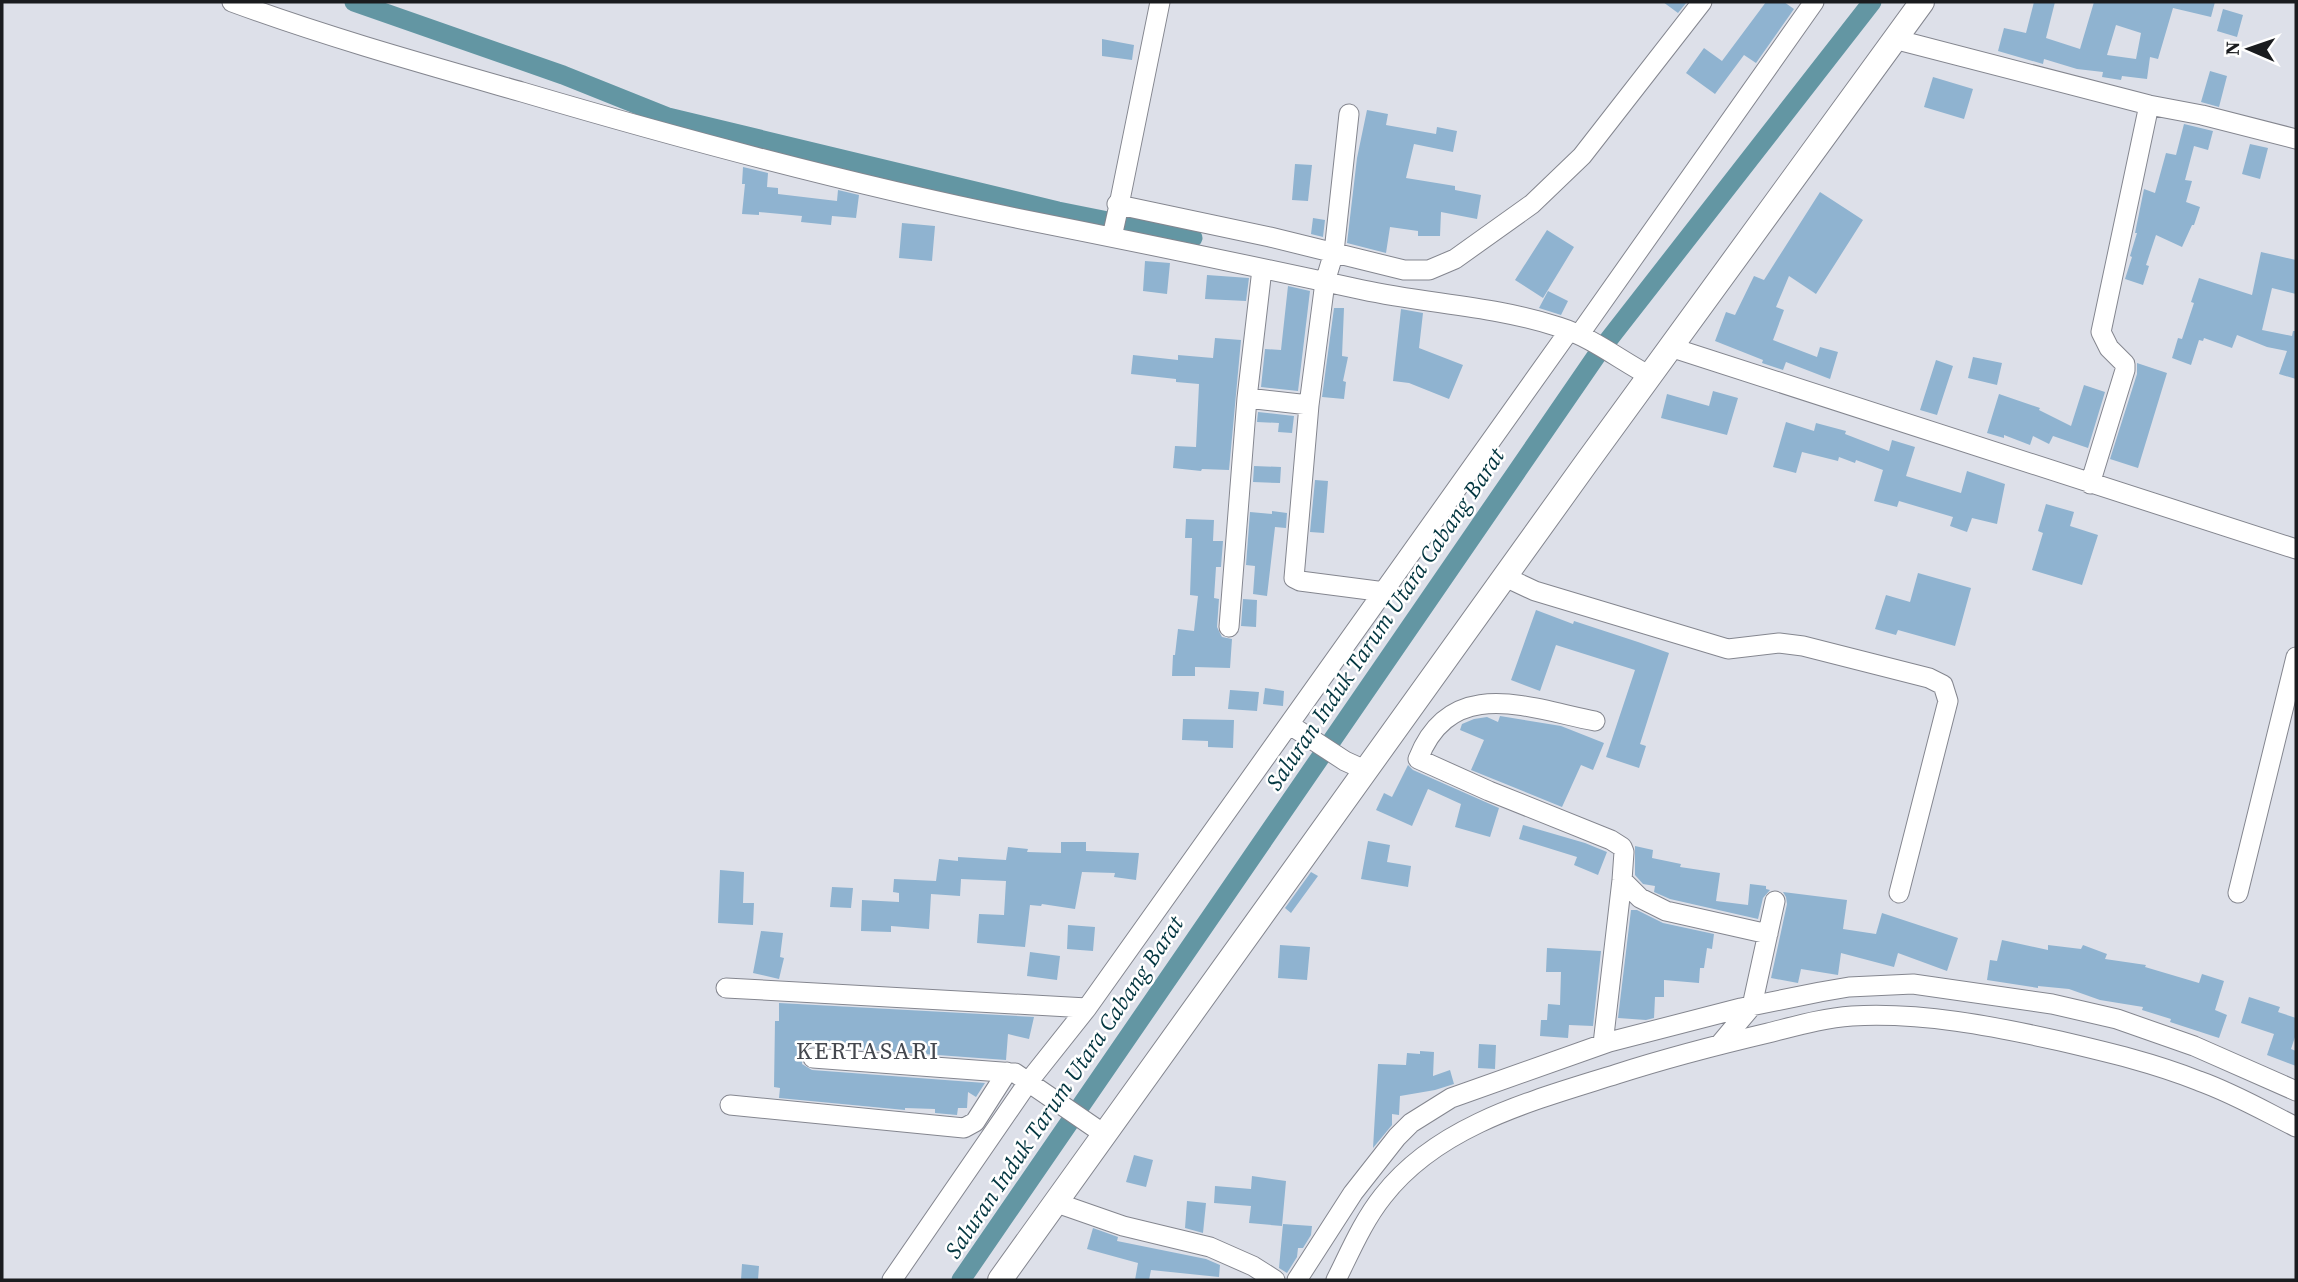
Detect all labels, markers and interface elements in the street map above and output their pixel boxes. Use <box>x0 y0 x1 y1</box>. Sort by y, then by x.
north arrow <box>2214 14 2284 84</box>
text: N <box>2219 41 2245 56</box>
water label: Saluran Induk Tarum Utara Cabang Barat <box>1258 440 1513 796</box>
water label: Saluran Induk Tarum Utara Cabang Barat <box>937 908 1192 1264</box>
district label: KERTASARI <box>796 1034 940 1067</box>

